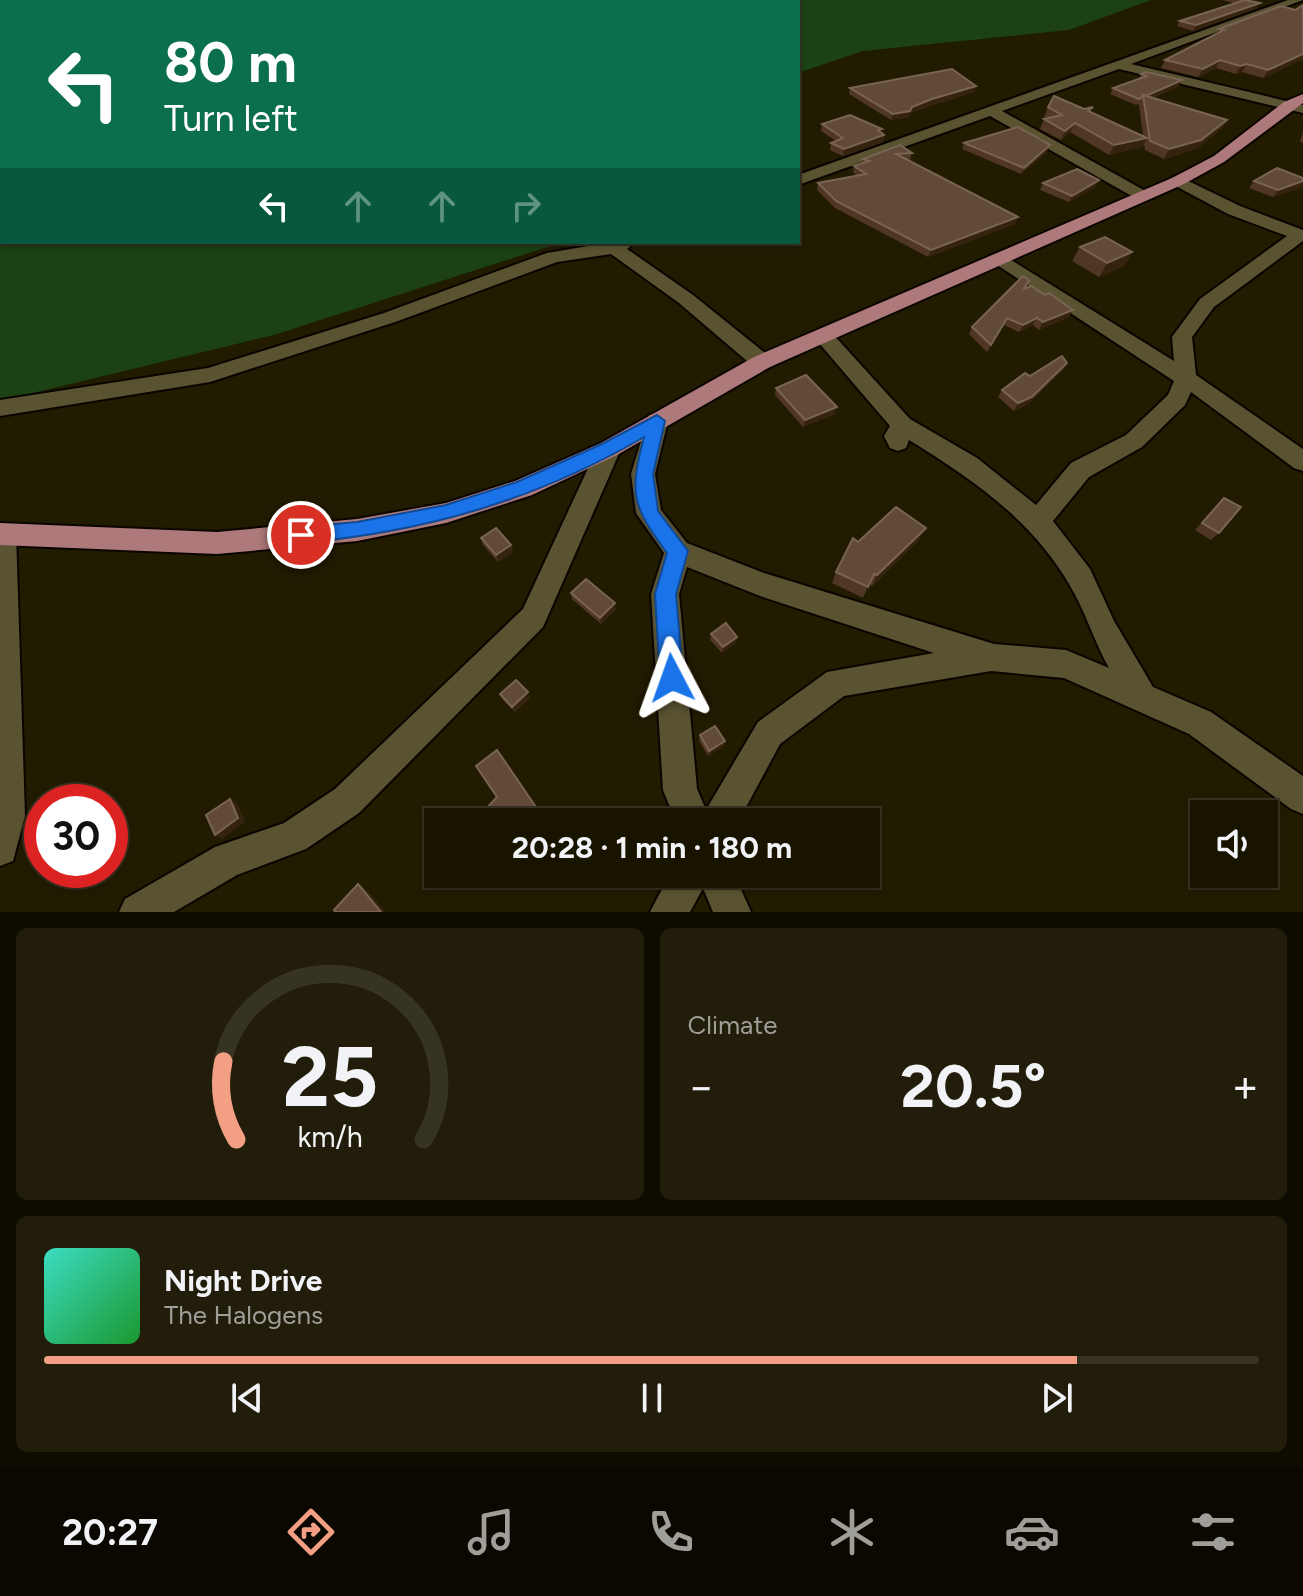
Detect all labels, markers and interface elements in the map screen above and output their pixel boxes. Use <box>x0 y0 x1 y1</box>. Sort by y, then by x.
text: 80 m <box>164 29 297 96</box>
icon: left <box>32 32 136 136</box>
text: Turn left <box>164 97 298 140</box>
icon: left <box>252 184 296 228</box>
icon: ahead <box>336 184 380 228</box>
icon: ahead <box>420 184 464 228</box>
icon: right <box>504 184 548 228</box>
pin <box>267 501 335 569</box>
icon: arrive <box>279 513 323 557</box>
position arrow <box>630 636 714 720</box>
speed limit sign: 30 <box>24 784 128 888</box>
map controls <box>1190 800 1278 888</box>
button: sound <box>1190 800 1278 888</box>
text: 20:28 · 1 min · 180 m <box>512 829 792 866</box>
text: Climate <box>688 1009 777 1041</box>
text: 25 <box>282 1027 378 1127</box>
text: 20.5° <box>900 1050 1046 1122</box>
text: − <box>688 1060 715 1113</box>
text: + <box>1232 1060 1259 1113</box>
text: km/h <box>297 1120 362 1154</box>
text: Night Drive <box>164 1262 322 1299</box>
text: The Halogens <box>164 1299 323 1331</box>
icon: previous <box>225 1376 269 1420</box>
icon: pause <box>630 1376 674 1420</box>
icon: next <box>1035 1376 1079 1420</box>
icon: directions <box>283 1504 339 1560</box>
icon: music <box>463 1504 519 1560</box>
icon: phone <box>643 1504 699 1560</box>
icon: climate <box>824 1504 880 1560</box>
icon: car <box>1004 1504 1060 1560</box>
icon: filters <box>1185 1504 1241 1560</box>
text: 20:27 <box>62 1511 158 1554</box>

